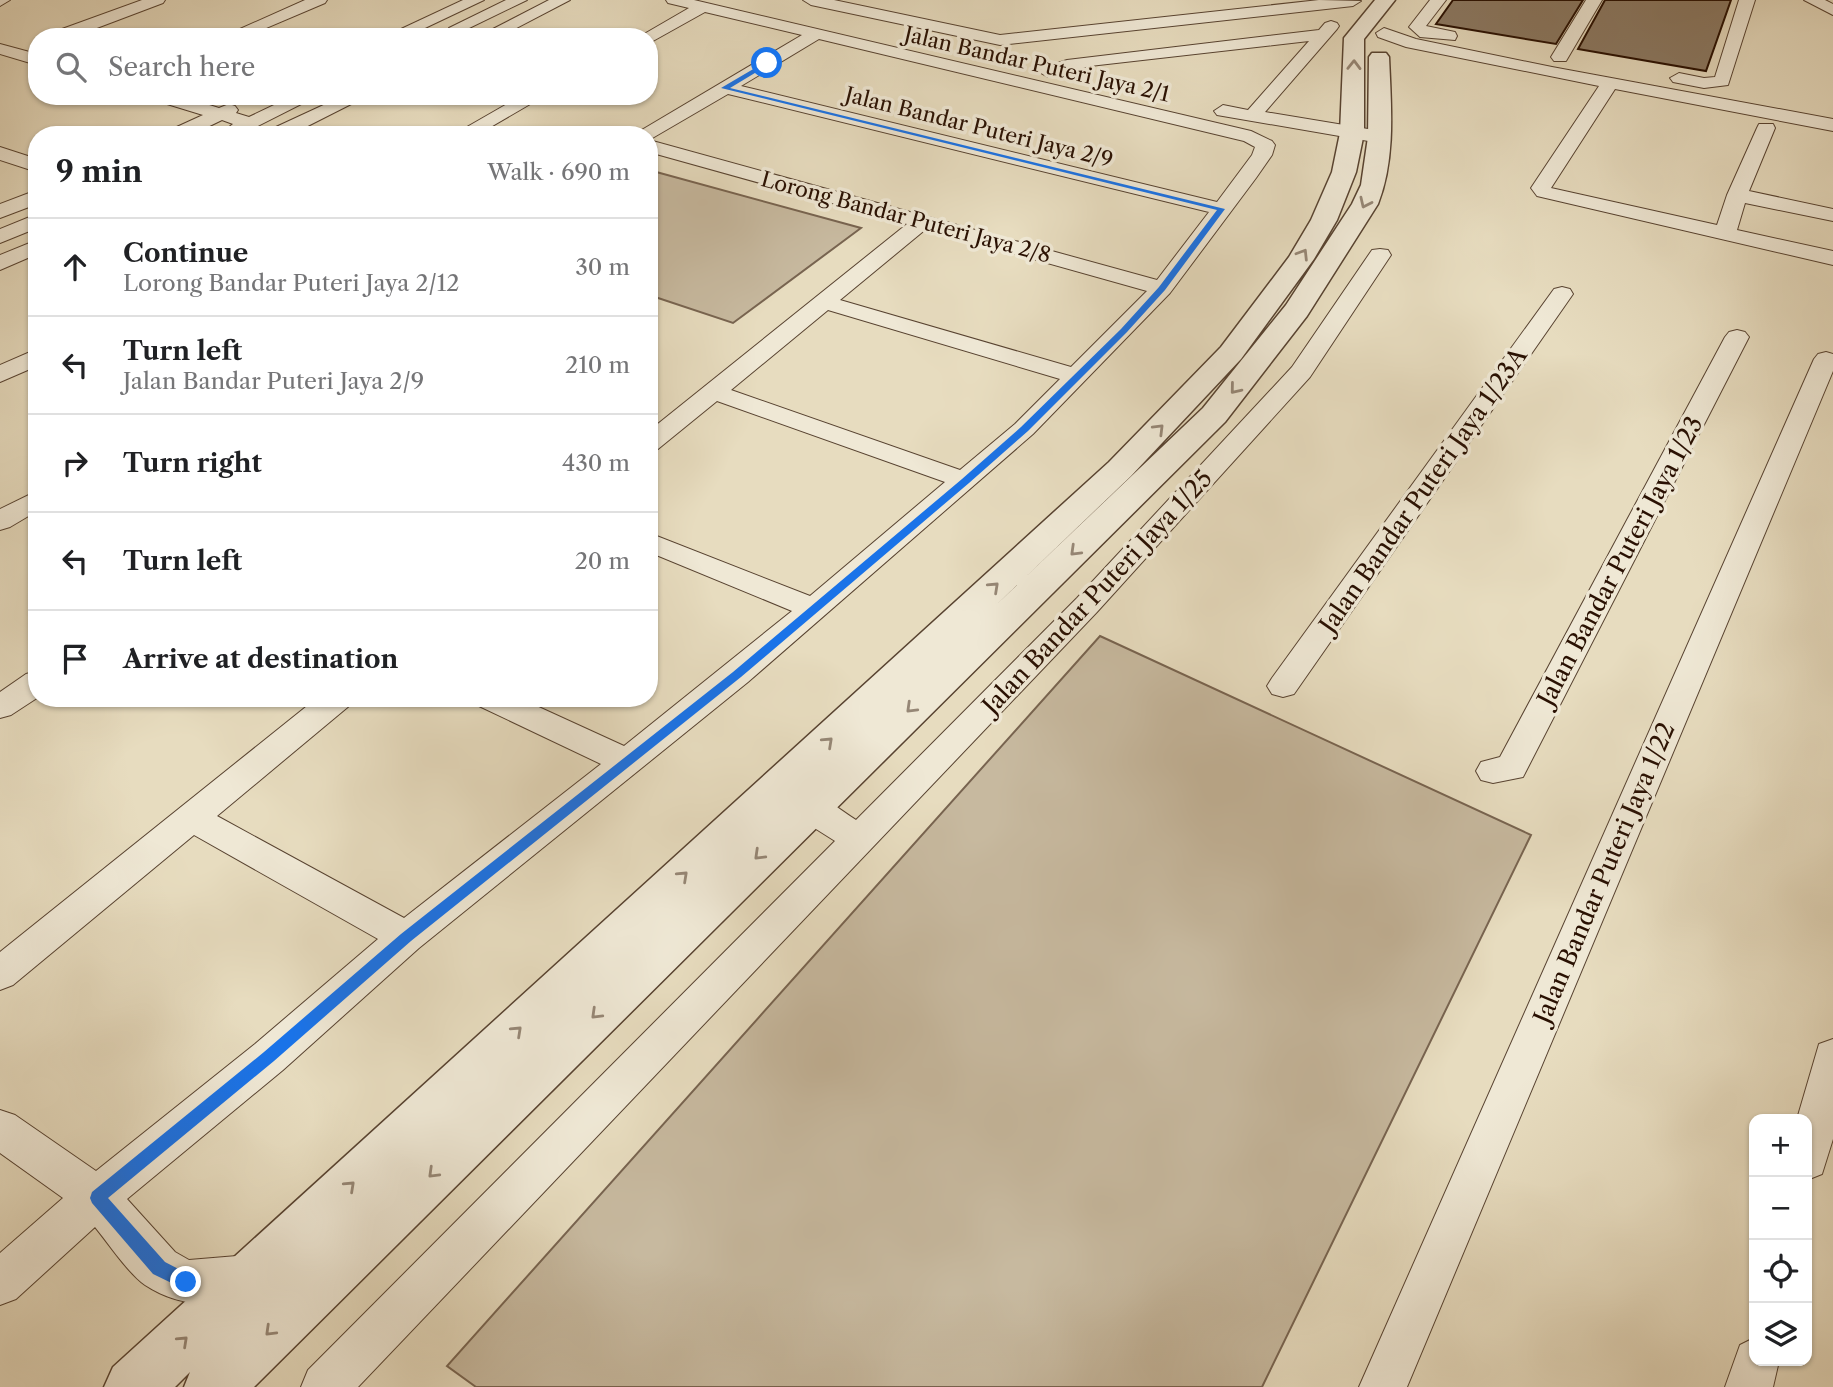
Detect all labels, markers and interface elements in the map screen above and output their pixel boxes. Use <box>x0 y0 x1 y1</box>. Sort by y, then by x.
street label: Jalan Bandar Puteri Jaya 2/1 <box>899 21 1172 107</box>
search box <box>28 28 658 105</box>
route start <box>751 47 782 78</box>
icon: search <box>52 48 90 86</box>
text: Search here <box>108 51 255 83</box>
one-way arrow <box>1346 59 1362 70</box>
street label: Jalan Bandar Puteri Jaya 2/9 <box>840 81 1115 172</box>
text: 9 min <box>56 153 143 190</box>
text: Walk · 690 m <box>487 158 630 186</box>
street label: Lorong Bandar Puteri Jaya 2/8 <box>758 166 1054 268</box>
one-way arrow <box>1359 196 1373 208</box>
text: Continue <box>123 237 248 269</box>
icon: ahead <box>56 248 94 286</box>
one-way arrow <box>1295 249 1308 262</box>
text: 30 m <box>575 253 630 281</box>
text: Lorong Bandar Puteri Jaya 2/12 <box>123 269 460 297</box>
text: Turn left <box>123 335 242 367</box>
street label: Jalan Bandar Puteri Jaya 1/23A <box>1311 341 1533 641</box>
icon: left <box>56 346 94 384</box>
text: 210 m <box>565 351 630 379</box>
text: Jalan Bandar Puteri Jaya 2/9 <box>123 367 424 395</box>
one-way arrow <box>1230 381 1243 393</box>
street label: Jalan Bandar Puteri Jaya 1/23 <box>1529 411 1709 714</box>
one-way arrow <box>1150 425 1163 438</box>
icon: right <box>56 444 94 482</box>
text: Turn right <box>123 447 262 479</box>
text: 430 m <box>562 449 630 477</box>
street label: Jalan Bandar Puteri Jaya 1/25 <box>973 464 1218 723</box>
icon: left <box>56 542 94 580</box>
one-way arrow <box>1071 542 1084 555</box>
text: Turn left <box>123 545 242 577</box>
text: 20 m <box>575 547 630 575</box>
one-way arrow <box>986 582 999 595</box>
icon: arrive <box>56 640 94 678</box>
text: Arrive at destination <box>123 643 398 675</box>
one-way arrow <box>906 700 919 713</box>
street label: Jalan Bandar Puteri Jaya 1/22 <box>1526 718 1681 1032</box>
one-way arrow <box>820 737 833 750</box>
one-way arrow <box>754 847 767 860</box>
one-way arrow <box>675 872 688 884</box>
one-way arrow <box>591 1005 604 1018</box>
one-way arrow <box>509 1027 522 1039</box>
map controls <box>1749 1114 1812 1366</box>
button: + <box>1749 1114 1812 1177</box>
one-way arrow <box>428 1164 441 1177</box>
button: − <box>1749 1177 1812 1240</box>
one-way arrow <box>342 1181 355 1194</box>
button: locate <box>1749 1240 1812 1303</box>
route end <box>170 1266 201 1297</box>
button: layers <box>1749 1303 1812 1366</box>
one-way arrow <box>265 1323 278 1336</box>
one-way arrow <box>175 1336 188 1349</box>

